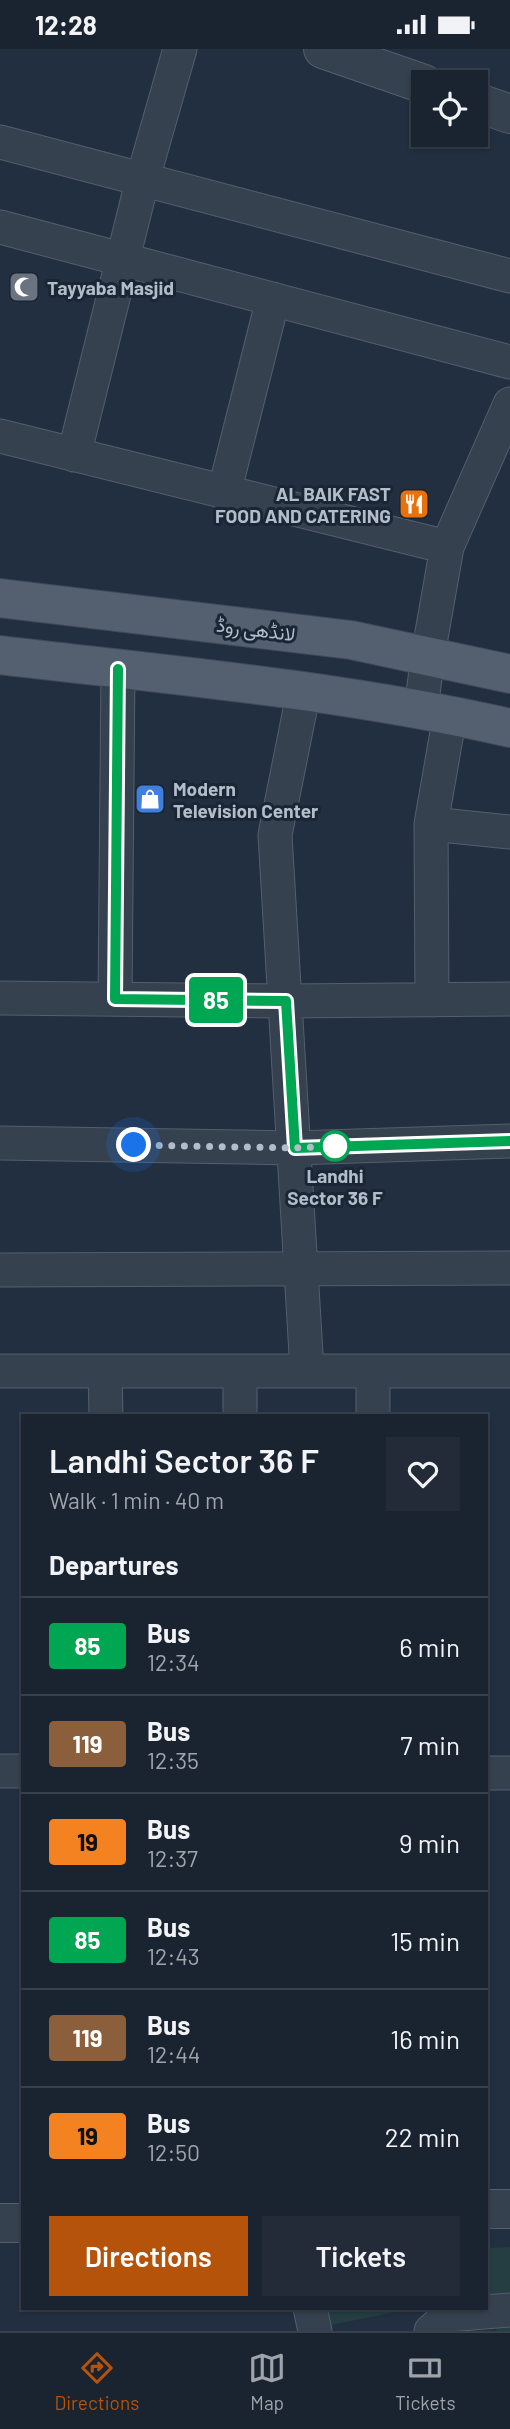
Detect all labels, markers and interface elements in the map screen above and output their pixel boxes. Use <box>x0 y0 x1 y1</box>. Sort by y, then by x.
text: 12:28 <box>35 9 97 40</box>
map controls <box>411 70 488 147</box>
button: locate <box>411 70 488 147</box>
mosque icon: Tayyaba Masjid <box>7 270 41 304</box>
place label: Tayyaba Masjid <box>47 276 174 299</box>
place label: AL BAIK FAST FOOD AND CATERING <box>215 482 391 527</box>
restaurant icon: AL BAIK FAST FOOD AND CATERING <box>397 487 431 521</box>
street label: لانڈھی روڈ <box>215 613 297 646</box>
place label: Modern Television Center <box>173 777 319 822</box>
shop icon: Modern Television Center <box>133 782 167 816</box>
line badge: 85 <box>184 977 248 1023</box>
text: 85 <box>203 985 229 1014</box>
your location <box>116 1127 151 1162</box>
marker: Landhi Sector 36 F <box>320 1131 350 1161</box>
place label: Landhi Sector 36 F <box>287 1164 383 1209</box>
button: heart <box>386 1437 460 1511</box>
text: Landhi Sector 36 F <box>49 1440 319 1480</box>
text: Walk · 1 min · 40 m <box>49 1486 224 1514</box>
text: Departures <box>49 1549 179 1580</box>
text: Bus <box>147 1617 190 1648</box>
text: 85 <box>75 1631 100 1660</box>
text: 6 min <box>399 1631 460 1662</box>
text: 12:34 <box>147 1648 200 1676</box>
text: Bus <box>147 1715 190 1746</box>
text: 119 <box>73 1729 102 1758</box>
text: 7 min <box>400 1729 460 1760</box>
text: 12:35 <box>147 1746 199 1774</box>
text: Bus <box>147 1813 190 1844</box>
text: 19 <box>77 1827 98 1856</box>
text: 9 min <box>399 1827 460 1858</box>
text: 12:37 <box>147 1844 198 1872</box>
text: Bus <box>147 1911 190 1942</box>
text: 85 <box>75 1925 100 1954</box>
text: 15 min <box>390 1925 460 1956</box>
text: 12:43 <box>147 1942 200 1970</box>
text: Bus <box>147 2009 190 2040</box>
text: 119 <box>73 2023 102 2052</box>
text: 16 min <box>390 2023 460 2054</box>
text: 12:44 <box>147 2040 201 2068</box>
text: Bus <box>147 2107 190 2138</box>
text: 19 <box>77 2121 98 2150</box>
text: 22 min <box>385 2121 460 2152</box>
text: 12:50 <box>147 2138 200 2166</box>
button: Directions <box>49 2216 248 2296</box>
button: Tickets <box>262 2216 460 2296</box>
tab: Directions <box>54 2349 139 2414</box>
tab: Map <box>248 2349 286 2414</box>
tab: Tickets <box>395 2349 456 2414</box>

